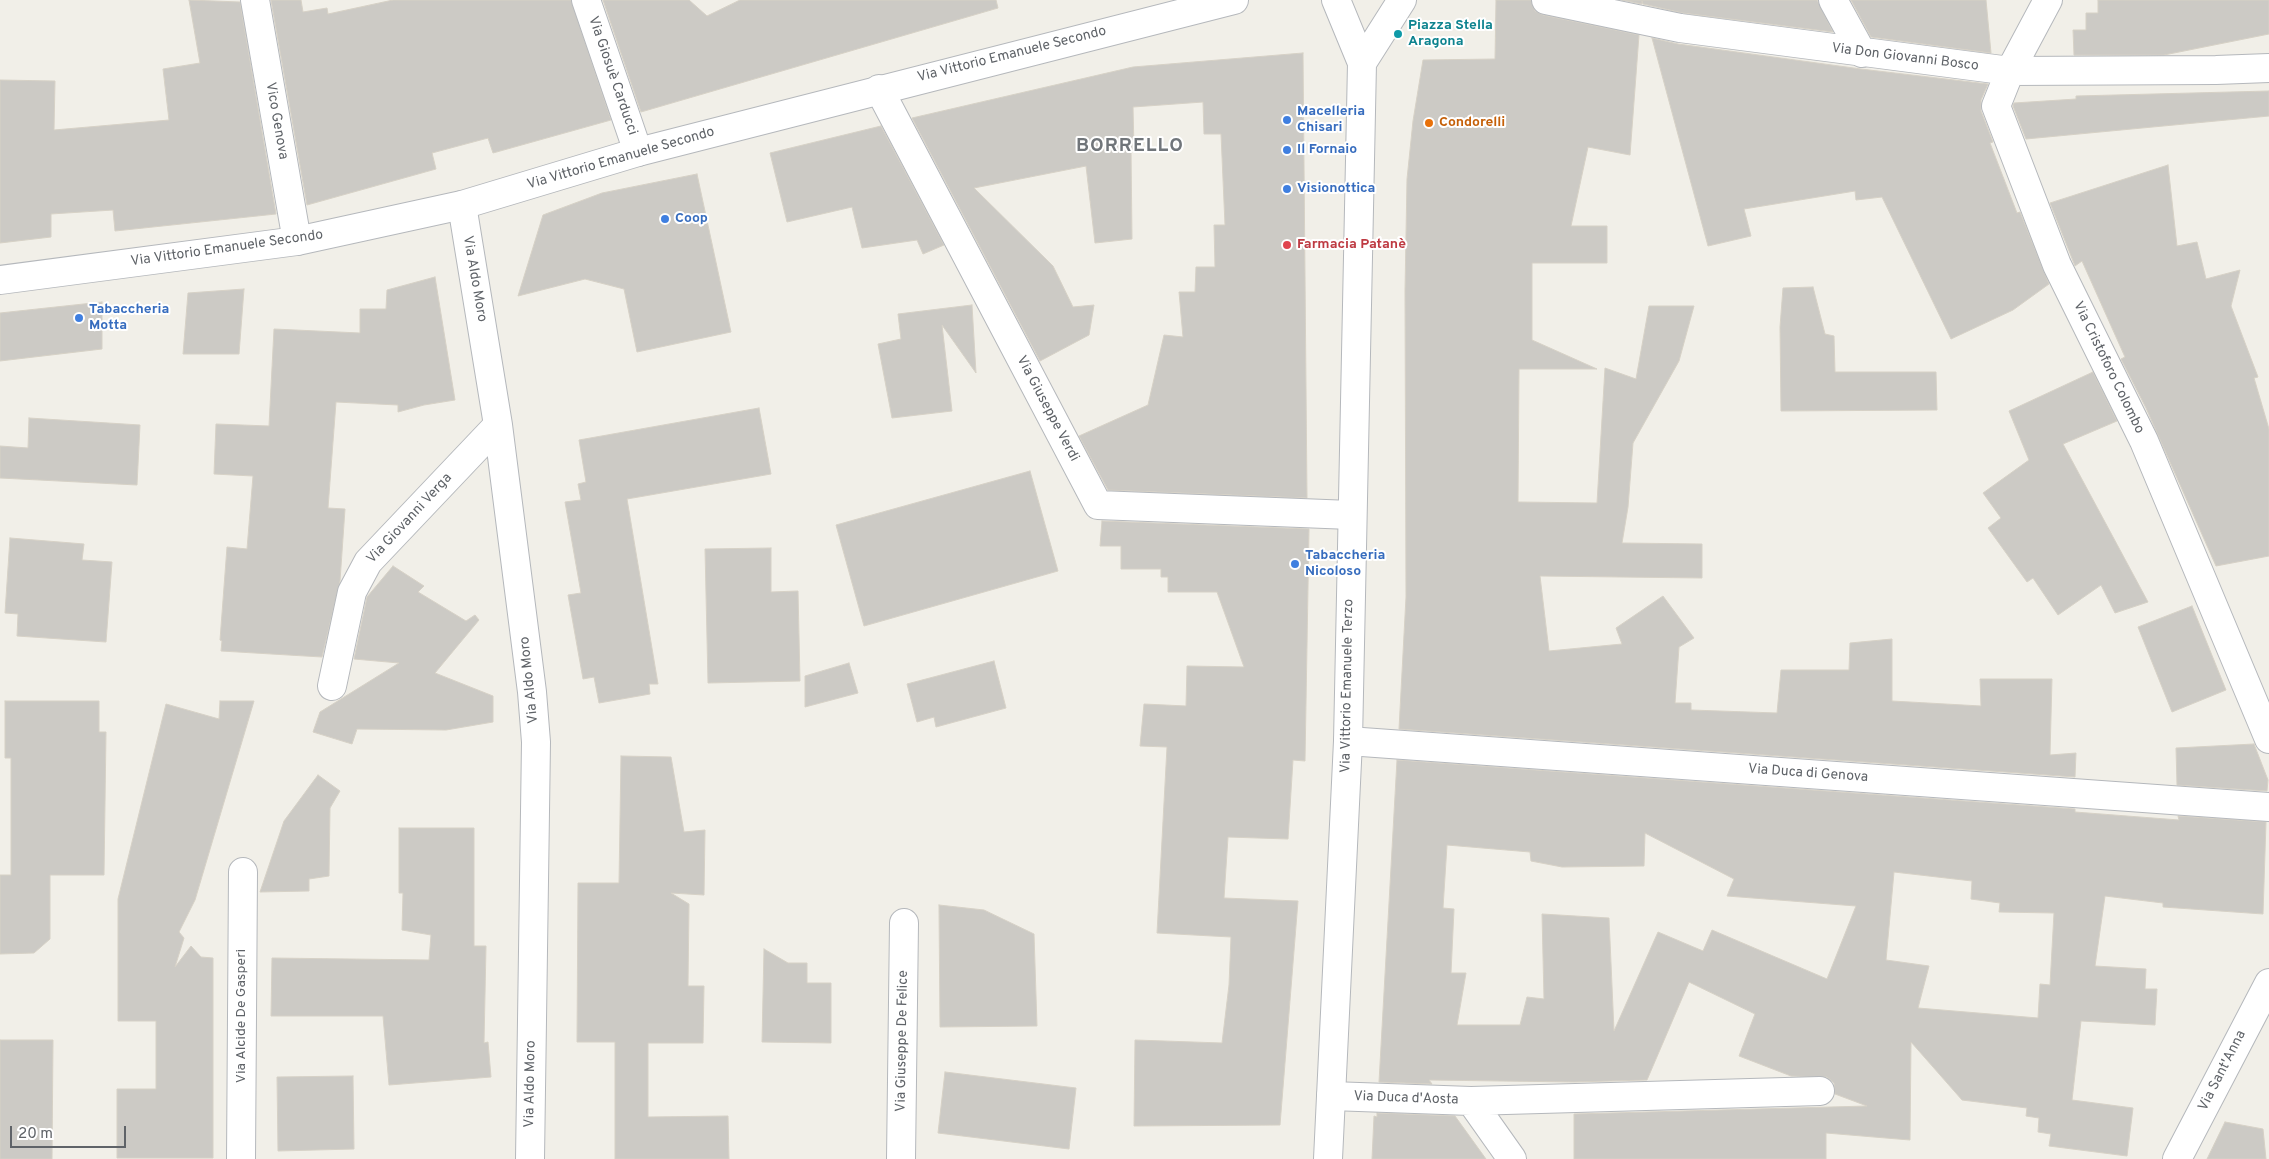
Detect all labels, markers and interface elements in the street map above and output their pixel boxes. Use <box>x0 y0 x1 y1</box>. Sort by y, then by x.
street label: Via Giosuè Carducci <box>584 14 640 138</box>
place label: Piazza Stella Aragona <box>1408 18 1493 50</box>
street label: Via Vittorio Emanuele Secondo <box>916 23 1108 87</box>
marker: Piazza Stella Aragona <box>1392 28 1404 40</box>
street label: Via Don Giovanni Bosco <box>1830 41 1980 75</box>
street label: Vico Genova <box>261 81 291 161</box>
place label: Macelleria Chisari <box>1297 104 1365 136</box>
marker: Macelleria Chisari <box>1281 114 1293 126</box>
place label: Condorelli <box>1439 115 1505 131</box>
marker: Condorelli <box>1423 117 1435 129</box>
street label: Via Vittorio Emanuele Secondo <box>525 124 717 194</box>
district label: BORRELLO <box>1075 136 1185 158</box>
place label: Il Fornaio <box>1297 142 1357 158</box>
marker: Il Fornaio <box>1281 144 1293 156</box>
place label: Visionottica <box>1297 181 1375 197</box>
marker: Visionottica <box>1281 183 1293 195</box>
place label: Coop <box>675 211 708 227</box>
marker: Coop <box>659 213 671 225</box>
street label: Via Vittorio Emanuele Secondo <box>130 227 324 271</box>
street label: Via Aldo Moro <box>458 234 490 324</box>
place label: Farmacia Patanè <box>1297 237 1406 253</box>
marker: Farmacia Patanè <box>1281 239 1293 251</box>
street label: Via Cristoforo Colombo <box>2069 299 2147 437</box>
place label: Tabaccheria Motta <box>89 302 169 334</box>
marker: Tabaccheria Motta <box>73 312 85 324</box>
street label: Via Giuseppe Verdi <box>1012 353 1082 465</box>
street label: Via Giovanni Verga <box>364 470 456 568</box>
place label: Tabaccheria Nicoloso <box>1305 548 1385 580</box>
marker: Tabaccheria Nicoloso <box>1289 558 1301 570</box>
street label: Via Vittorio Emanuele Terzo <box>1338 599 1358 773</box>
street label: Via Aldo Moro <box>517 636 543 724</box>
street label: Via Duca di Genova <box>1747 761 1869 787</box>
street label: Via Alcide De Gasperi <box>234 949 250 1083</box>
street label: Via Giuseppe De Felice <box>893 970 913 1112</box>
street label: Via Sant'Anna <box>2196 1028 2250 1114</box>
street label: Via Aldo Moro <box>522 1040 540 1128</box>
street label: Via Duca d'Aosta <box>1353 1089 1459 1109</box>
scale bar <box>12 1116 129 1148</box>
text: 20 m <box>18 1125 53 1144</box>

